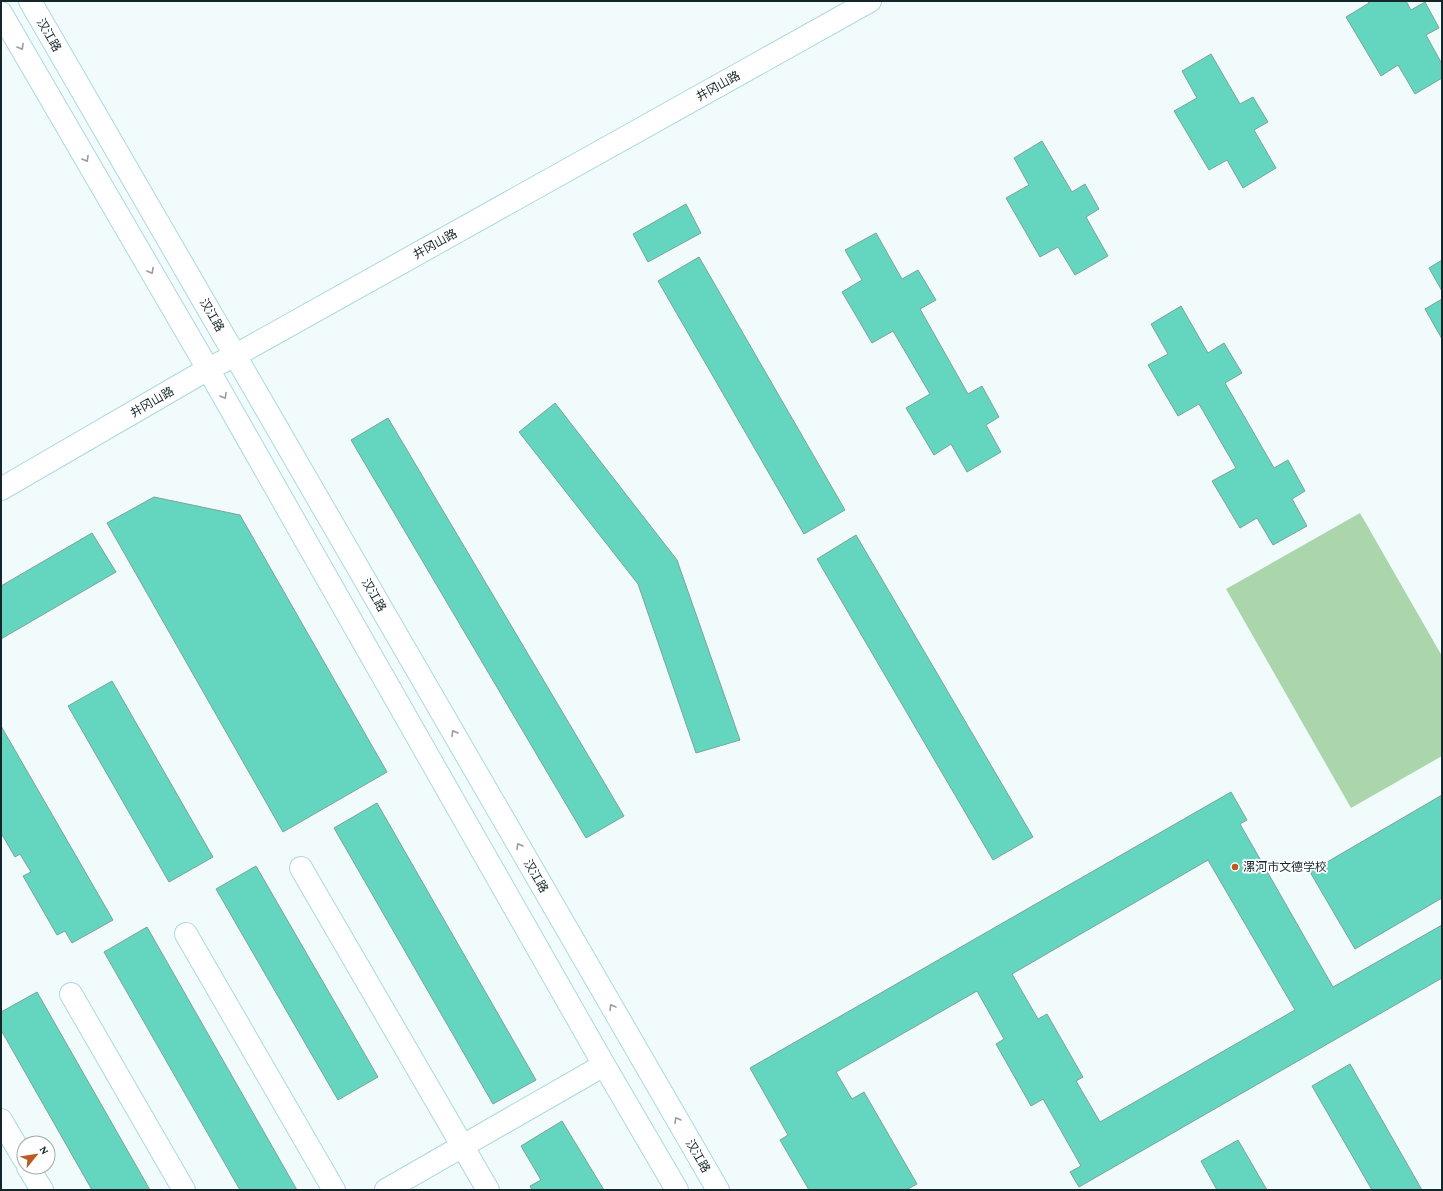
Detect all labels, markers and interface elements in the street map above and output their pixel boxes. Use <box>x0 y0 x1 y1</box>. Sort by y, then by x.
street label: 汉江路 <box>34 16 64 54</box>
one-way arrow <box>16 43 23 50</box>
street label: 井冈山路 <box>694 68 742 104</box>
one-way arrow <box>82 155 89 162</box>
street label: 井冈山路 <box>411 226 459 262</box>
one-way arrow <box>147 267 154 274</box>
street label: 汉江路 <box>197 296 227 334</box>
street label: 井冈山路 <box>128 384 176 420</box>
one-way arrow <box>219 392 226 399</box>
street label: 汉江路 <box>359 576 389 614</box>
one-way arrow <box>452 730 459 738</box>
one-way arrow <box>517 843 524 850</box>
street label: 汉江路 <box>521 857 551 895</box>
place label: 漯河市文德学校 <box>1243 860 1327 874</box>
marker: 漯河市文德学校 <box>1230 862 1240 872</box>
one-way arrow <box>610 1004 617 1011</box>
one-way arrow <box>675 1117 682 1124</box>
north arrow <box>16 1135 56 1175</box>
street label: 汉江路 <box>683 1137 713 1175</box>
text: N <box>38 1144 52 1157</box>

